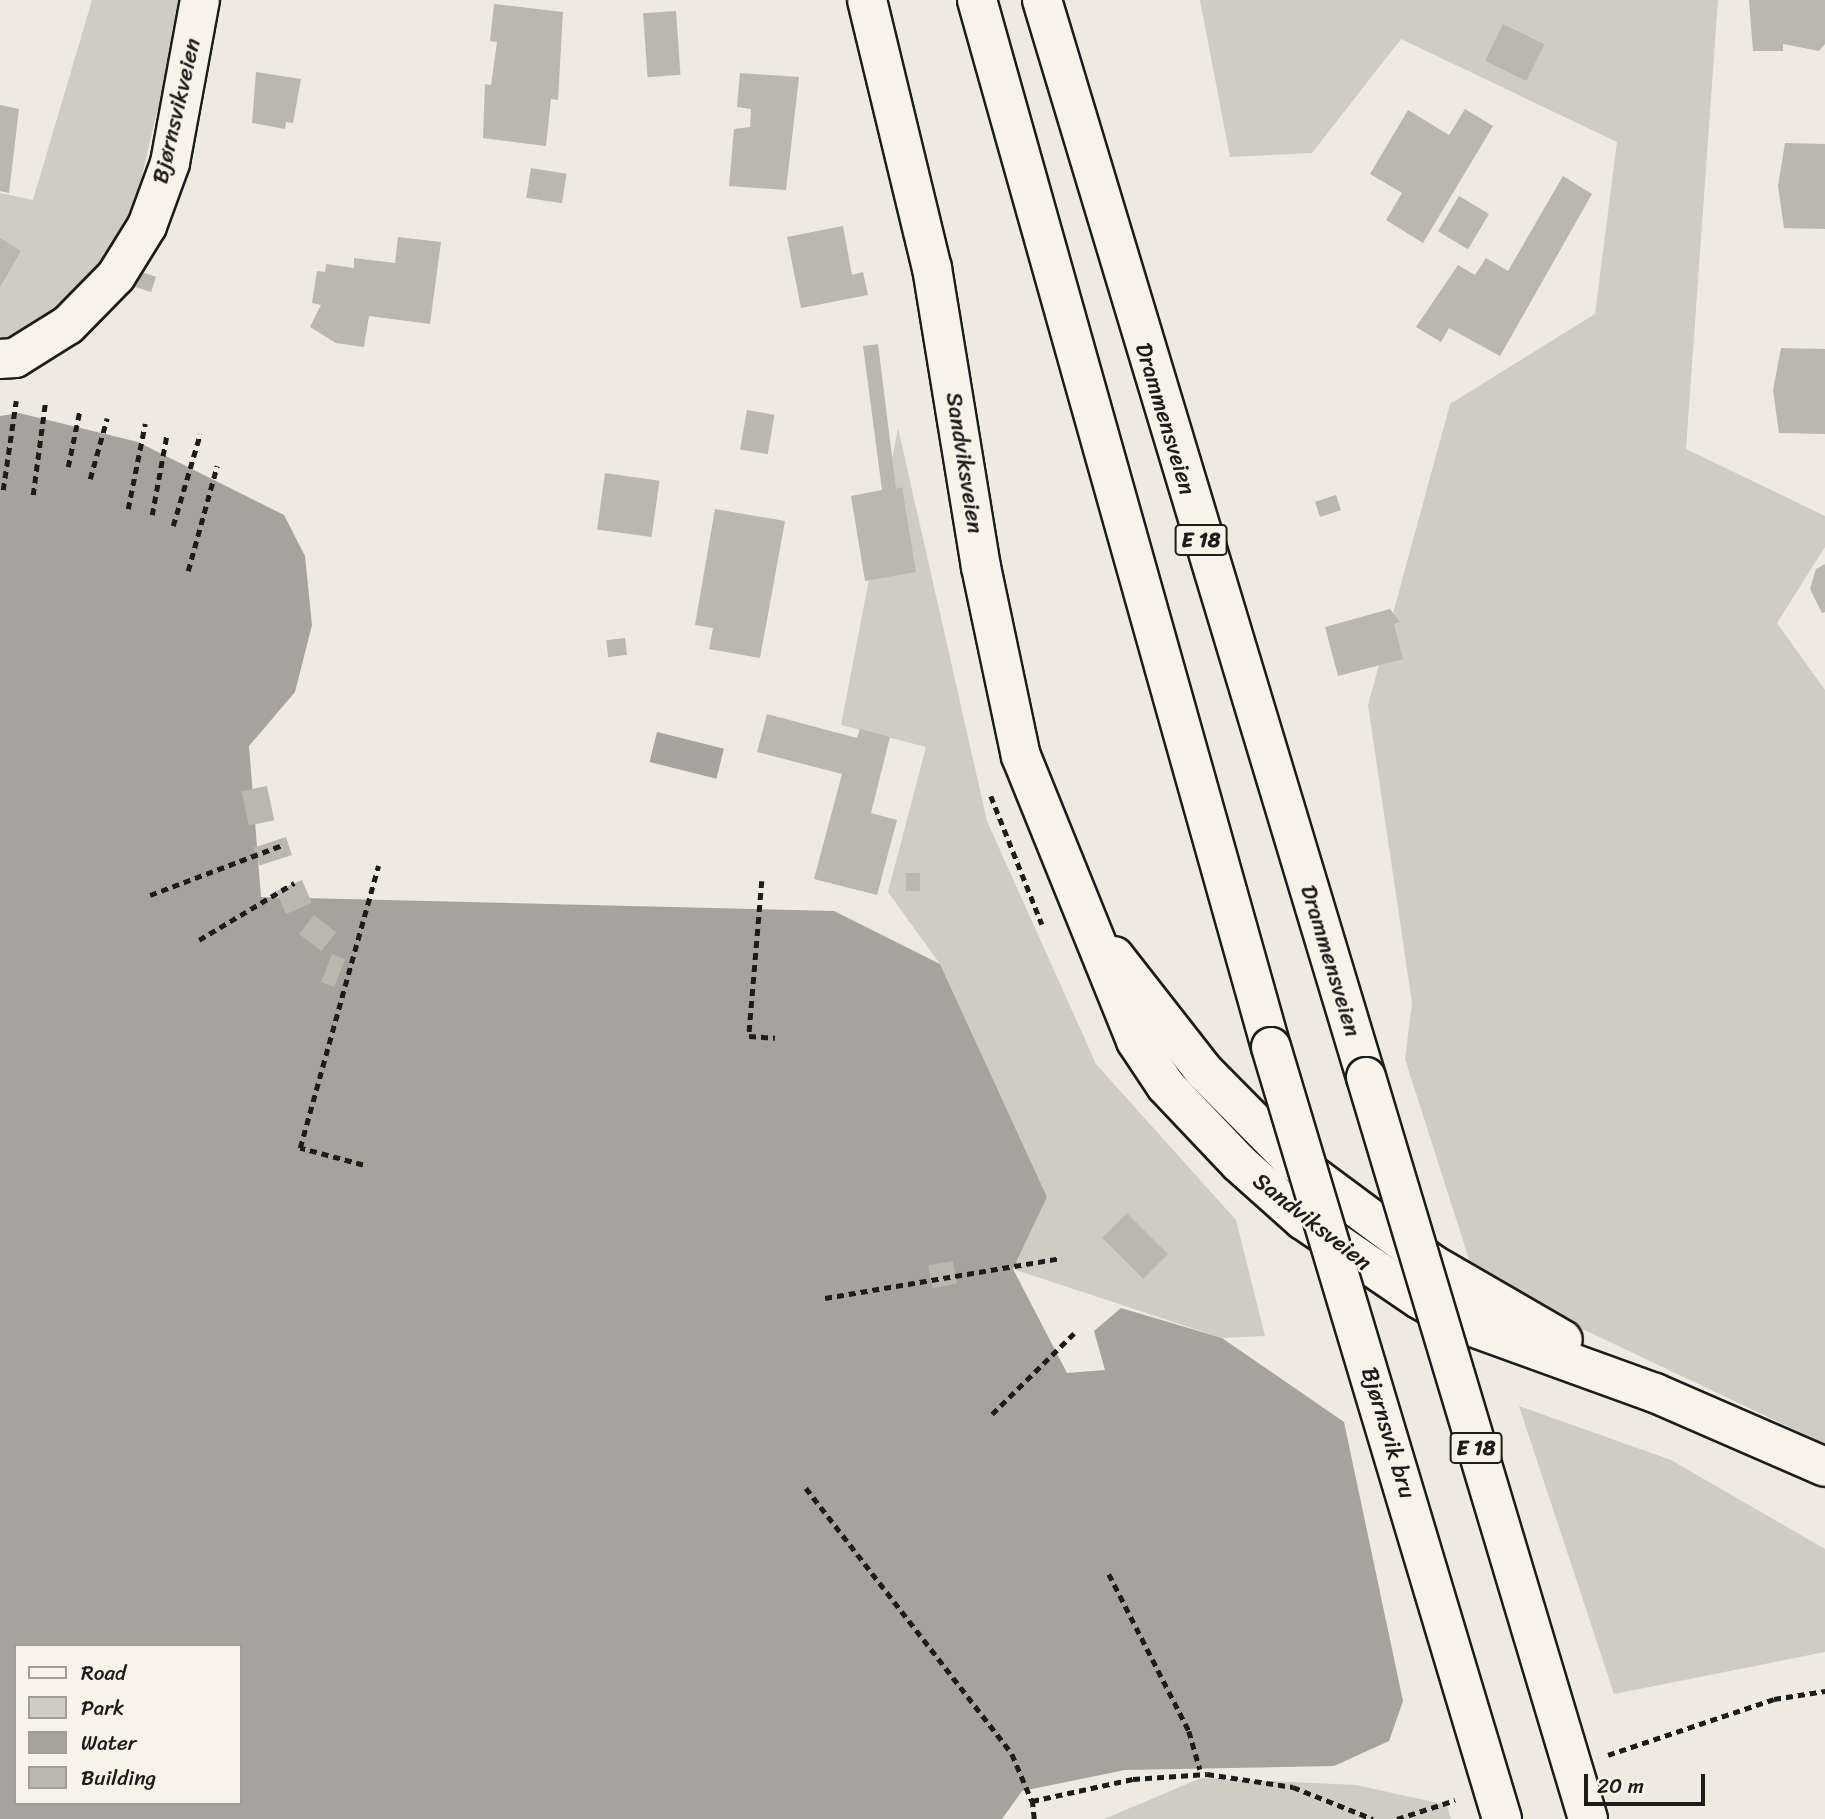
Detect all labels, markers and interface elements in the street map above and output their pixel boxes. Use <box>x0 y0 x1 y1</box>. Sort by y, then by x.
street label: Bjørnsvikveien <box>147 36 207 186</box>
street label: Drammensveien <box>1129 340 1201 498</box>
street label: Sandviksveien <box>939 390 989 536</box>
road number: E 18 <box>1173 522 1229 558</box>
street label: Drammensveien <box>1294 882 1366 1040</box>
street label: Sandviksveien <box>1247 1167 1377 1277</box>
street label: Bjørnsvik bru <box>1355 1364 1421 1502</box>
road number: E 18 <box>1448 1430 1504 1466</box>
legend <box>14 1644 242 1805</box>
text: Road <box>81 1654 126 1692</box>
text: Park <box>81 1689 124 1727</box>
text: Water <box>81 1724 136 1762</box>
text: Building <box>81 1759 156 1797</box>
scale bar <box>1587 1759 1708 1803</box>
text: 20 m <box>1597 1767 1644 1805</box>

